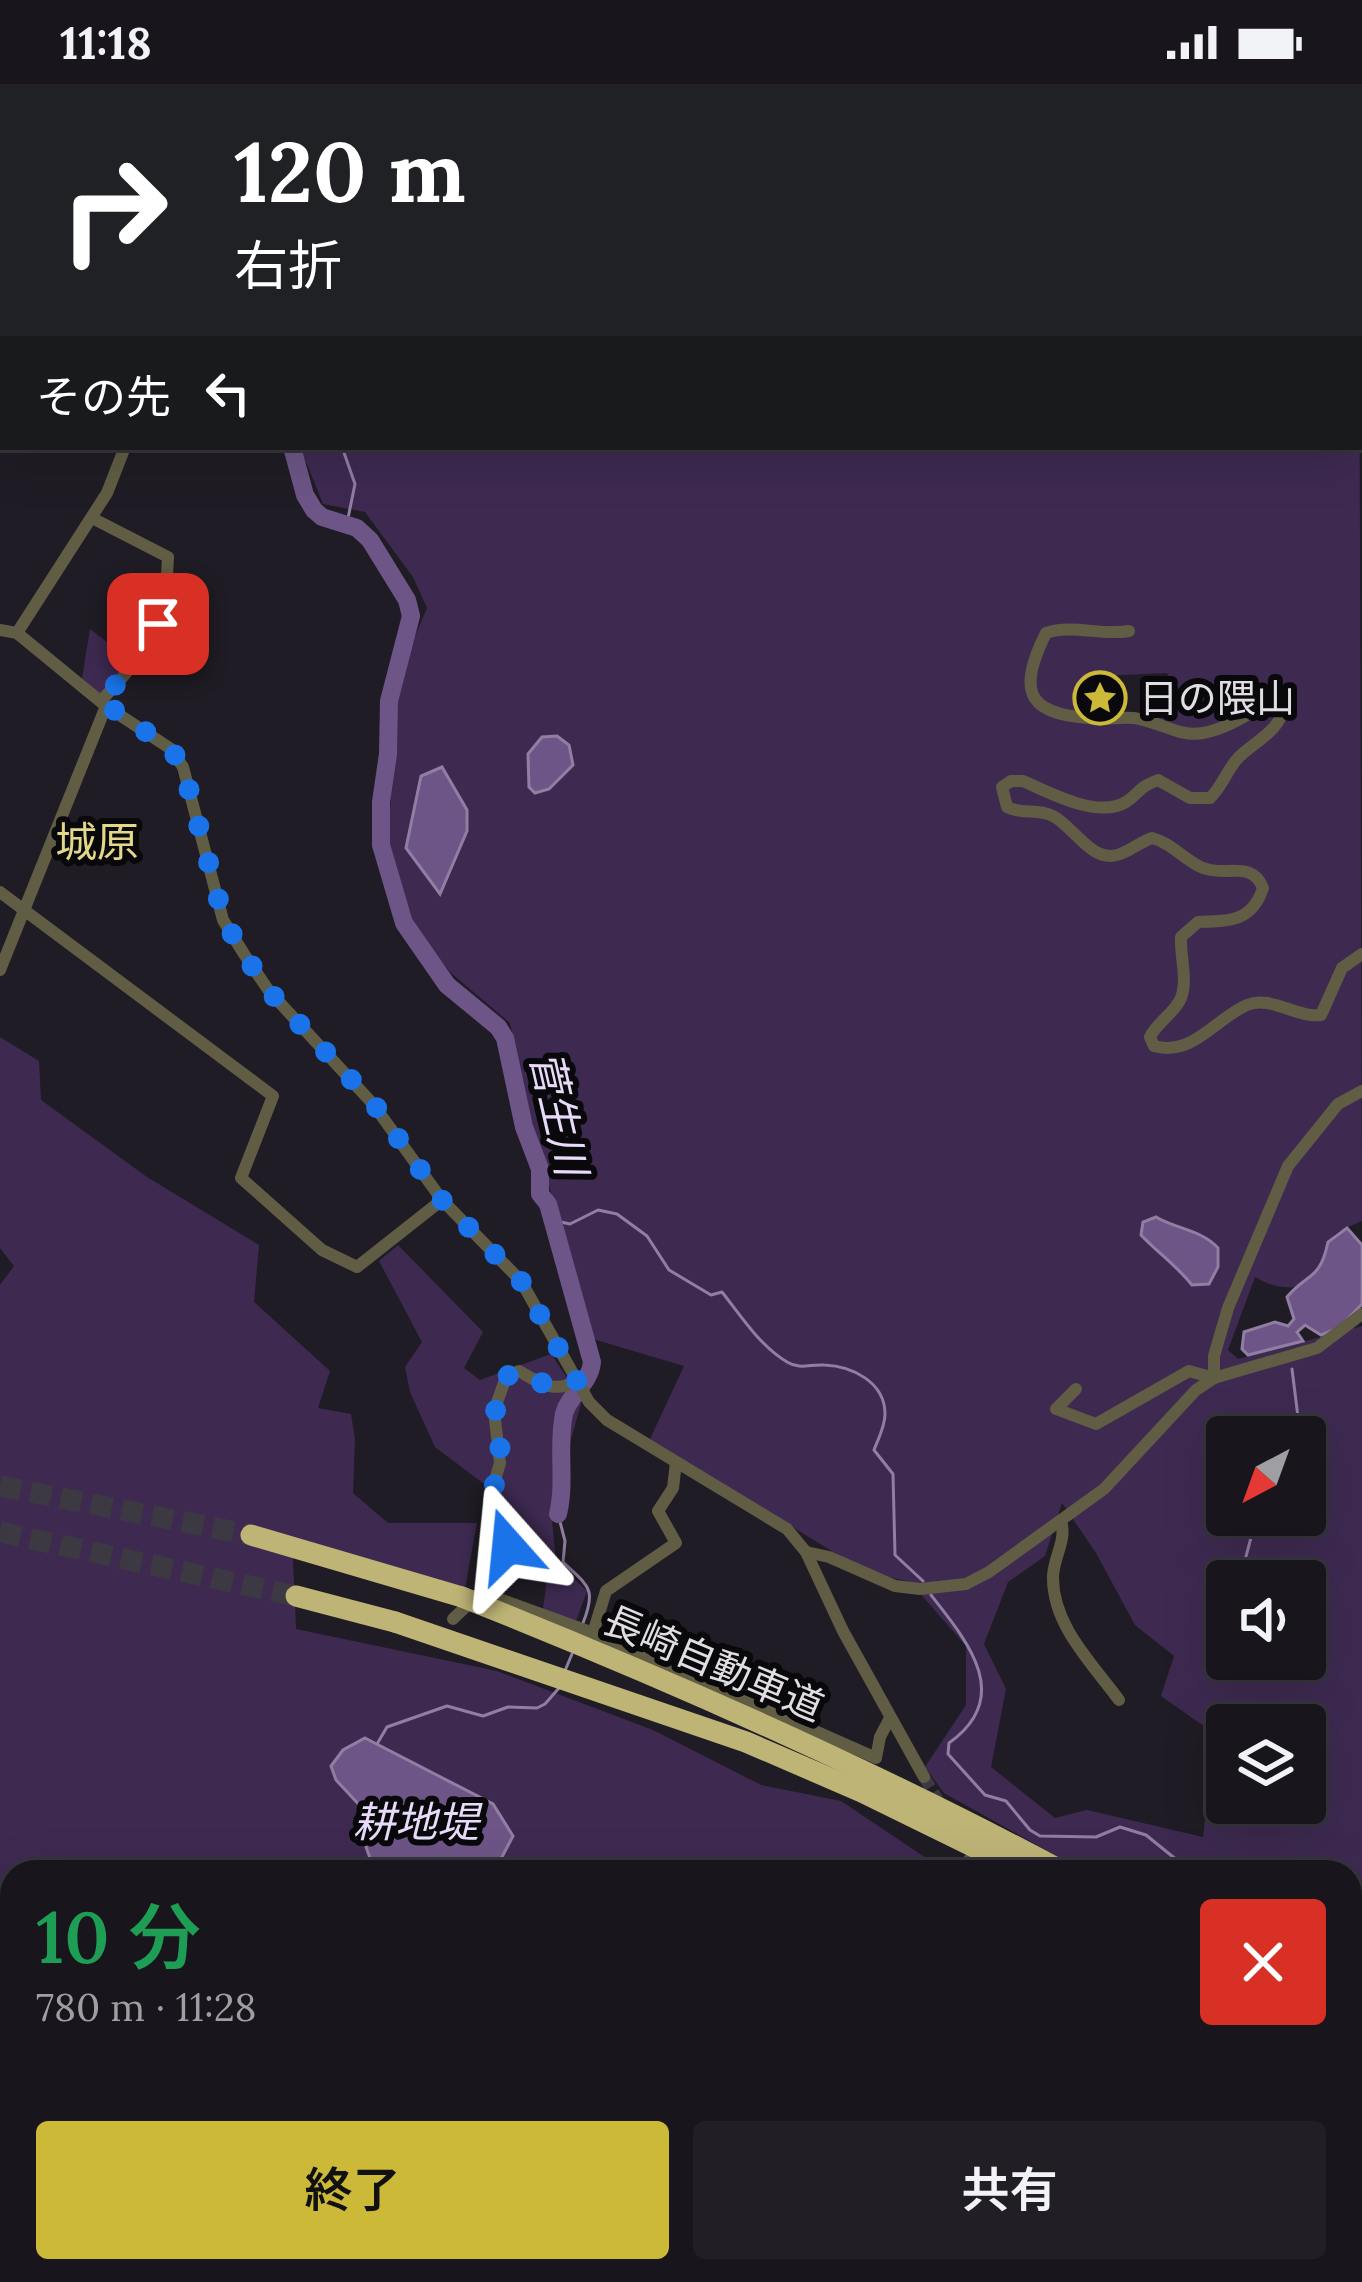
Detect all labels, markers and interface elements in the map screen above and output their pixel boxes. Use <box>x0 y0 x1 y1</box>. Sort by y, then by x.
text: 11:18 <box>60 14 152 71</box>
text: 120 m <box>234 117 466 225</box>
icon: right <box>36 132 192 288</box>
text: 右折 <box>234 231 342 300</box>
icon: left <box>195 360 261 426</box>
text: その先 <box>36 368 171 425</box>
pin <box>107 573 209 675</box>
icon: arrive <box>125 591 191 657</box>
place icon: 日の隈山 <box>1072 670 1128 726</box>
place label: 日の隈山 <box>1139 673 1295 723</box>
district label: 城原 <box>55 815 139 869</box>
water label: 菅生川 <box>519 1046 600 1184</box>
north arrow <box>1206 1416 1326 1536</box>
map controls <box>1206 1416 1326 1824</box>
position arrow <box>445 1483 571 1609</box>
button: sound <box>1206 1560 1326 1680</box>
street label: 長崎自動車道 <box>597 1594 831 1732</box>
button: layers <box>1206 1704 1326 1824</box>
water label: 耕地堤 <box>353 1795 483 1849</box>
text: 10 分 <box>36 1891 201 1983</box>
button: close <box>1200 1899 1326 2025</box>
text: 780 m · 11:28 <box>36 1982 257 2032</box>
button: 終了 <box>36 2121 669 2259</box>
button: 共有 <box>693 2121 1326 2259</box>

